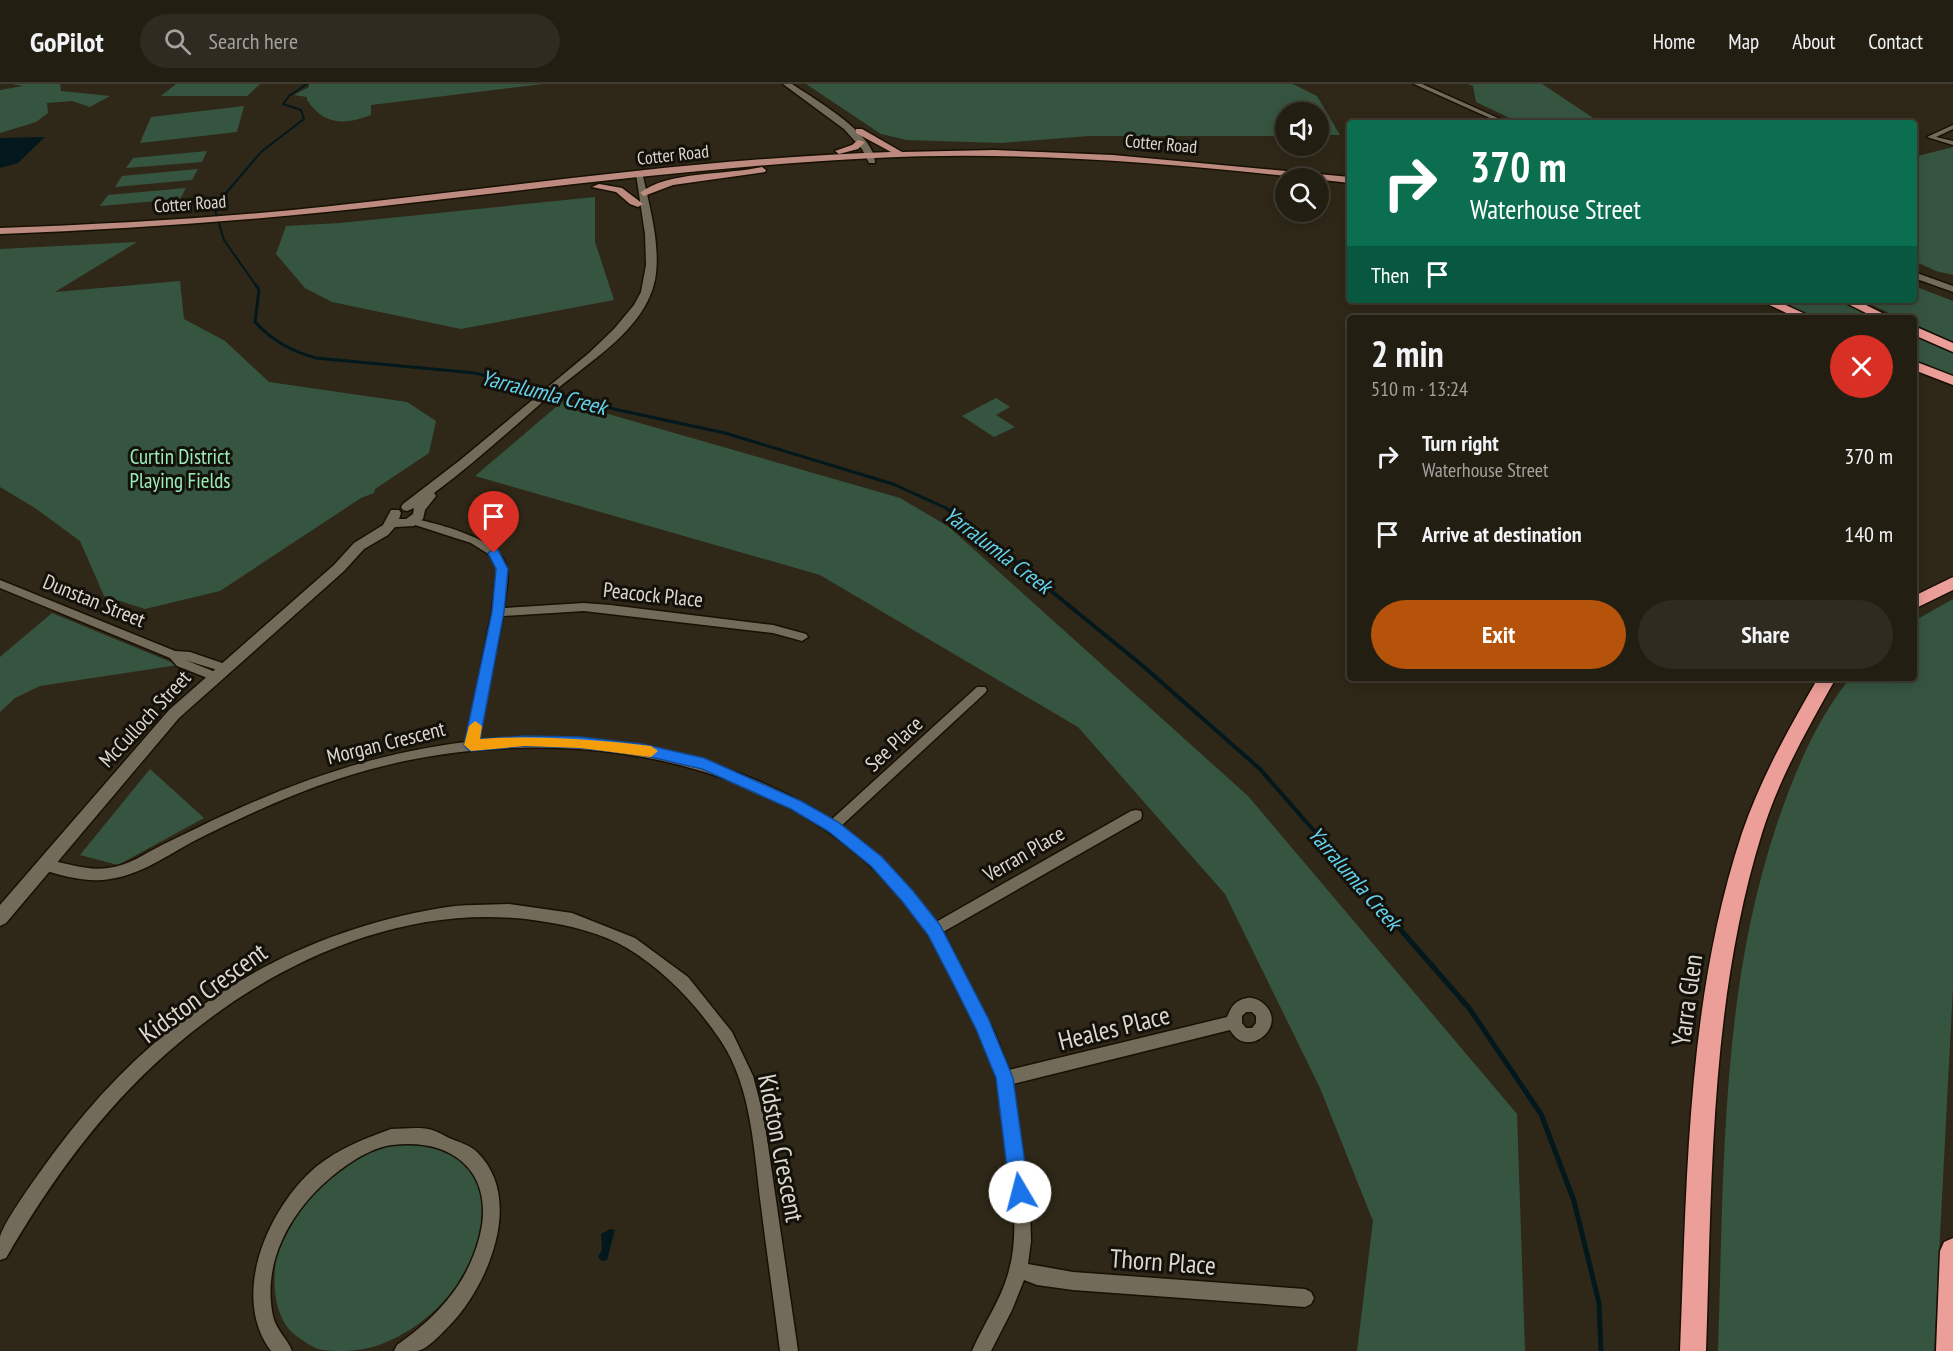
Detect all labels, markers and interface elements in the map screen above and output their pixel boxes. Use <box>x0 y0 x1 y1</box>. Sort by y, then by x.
search box <box>140 14 560 68</box>
text: GoPilot <box>30 23 104 60</box>
icon: search <box>161 25 194 58</box>
text: Search here <box>209 27 298 55</box>
text: Home <box>1653 28 1695 55</box>
text: Map <box>1728 28 1759 55</box>
text: About <box>1792 28 1835 55</box>
text: Contact <box>1868 28 1923 55</box>
map controls <box>1275 102 1329 222</box>
button: sound <box>1275 102 1329 156</box>
street label: Cotter Road <box>1124 129 1198 158</box>
street label: Cotter Road <box>636 139 710 170</box>
text: 370 m <box>1470 139 1567 194</box>
icon: right <box>1371 144 1449 222</box>
button: search <box>1275 168 1329 222</box>
street label: Cotter Road <box>153 190 227 217</box>
text: Waterhouse Street <box>1470 192 1641 226</box>
icon: arrive <box>1421 258 1454 291</box>
text: Then <box>1371 261 1409 289</box>
text: 2 min <box>1371 330 1444 377</box>
button: close <box>1830 335 1893 398</box>
water label: Yarralumla Creek <box>478 363 612 422</box>
text: 510 m · 13:24 <box>1371 376 1468 402</box>
text: Turn right <box>1422 429 1499 457</box>
icon: right <box>1371 440 1404 473</box>
text: 370 m <box>1844 442 1893 470</box>
park label: Curtin District Playing Fields <box>130 443 231 494</box>
text: Waterhouse Street <box>1422 457 1549 483</box>
pin <box>468 491 519 553</box>
icon: arrive <box>477 500 510 533</box>
water label: Yarralumla Creek <box>938 500 1060 601</box>
icon: arrive <box>1371 518 1404 551</box>
text: Arrive at destination <box>1422 520 1582 548</box>
text: 140 m <box>1844 520 1893 548</box>
street label: Dunstan Street <box>39 568 149 633</box>
street label: Peacock Place <box>602 576 704 613</box>
button: Exit <box>1371 600 1626 669</box>
button: Share <box>1638 600 1893 669</box>
street label: McCulloch Street <box>93 664 197 773</box>
street label: See Place <box>859 710 928 777</box>
street label: Morgan Crescent <box>324 715 448 770</box>
street label: Verran Place <box>977 819 1069 888</box>
water label: Yarralumla Creek <box>1302 820 1409 937</box>
street label: Kidston Crescent <box>132 935 273 1050</box>
street label: Yarra Glen <box>1664 952 1709 1048</box>
street label: Heales Place <box>1055 998 1173 1057</box>
street label: Kidston Crescent <box>751 1071 812 1225</box>
position arrow <box>988 1160 1052 1224</box>
street label: Thorn Place <box>1109 1241 1217 1282</box>

